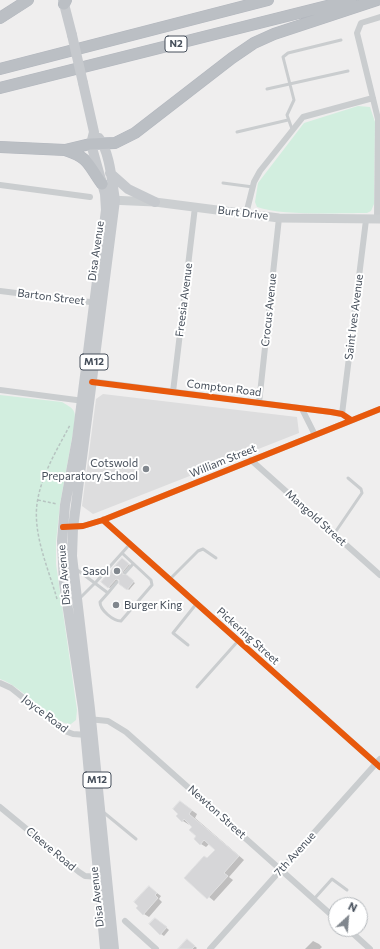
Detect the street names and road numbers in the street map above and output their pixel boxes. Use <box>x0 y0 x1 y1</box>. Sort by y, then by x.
road number: N2 <box>165 36 187 52</box>
street label: Burt Drive <box>217 203 269 223</box>
street label: Disa Avenue <box>85 220 107 282</box>
street label: Freesia Avenue <box>173 262 195 338</box>
street label: Crocus Avenue <box>259 273 279 347</box>
street label: Saint Ives Avenue <box>342 273 366 361</box>
street label: Barton Street <box>17 286 85 308</box>
road number: M12 <box>80 354 108 370</box>
street label: Compton Road <box>186 377 262 399</box>
street label: William Street <box>188 442 258 480</box>
street label: Mangold Street <box>283 487 349 549</box>
street label: Disa Avenue <box>55 544 73 606</box>
street label: Pickering Street <box>214 605 282 667</box>
street label: Joyce Road <box>19 692 71 736</box>
road number: M12 <box>83 772 111 788</box>
street label: Newton Street <box>185 783 249 841</box>
street label: Cleeve Road <box>23 824 79 874</box>
street label: 7th Avenue <box>272 829 318 879</box>
street label: Disa Avenue <box>87 866 107 928</box>

